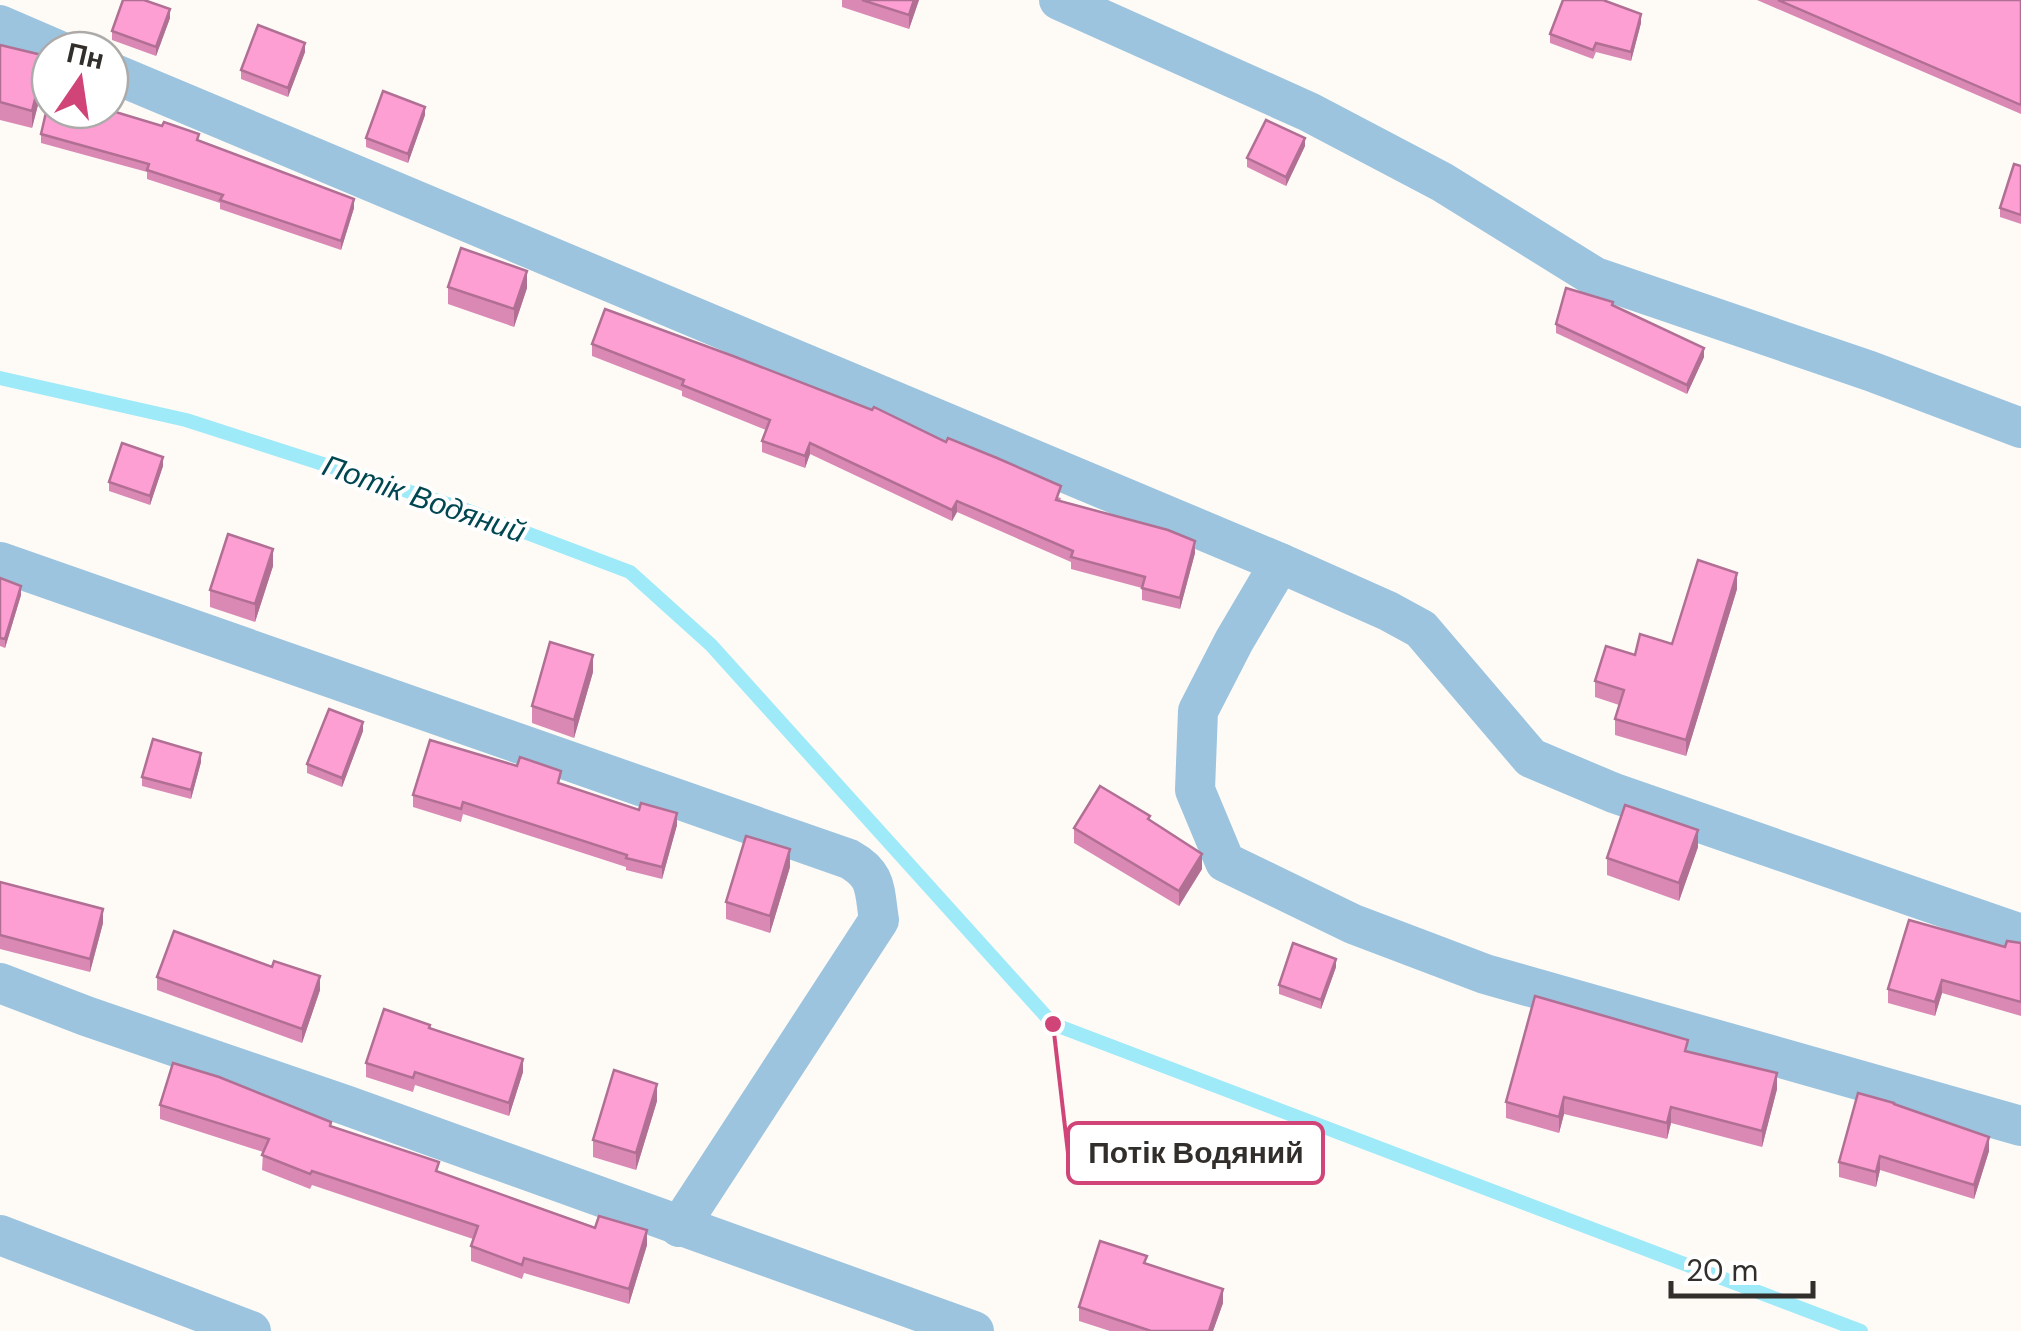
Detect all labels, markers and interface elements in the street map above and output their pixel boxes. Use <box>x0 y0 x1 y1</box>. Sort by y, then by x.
north arrow <box>30 30 130 130</box>
text: Пн <box>63 34 108 78</box>
water label: Потік Водяний <box>318 446 531 552</box>
callout: Потік Водяний <box>1068 1123 1323 1183</box>
text: Потік Водяний <box>1088 1133 1304 1172</box>
scale bar <box>1671 1236 1814 1298</box>
text: 20 m <box>1686 1251 1758 1290</box>

